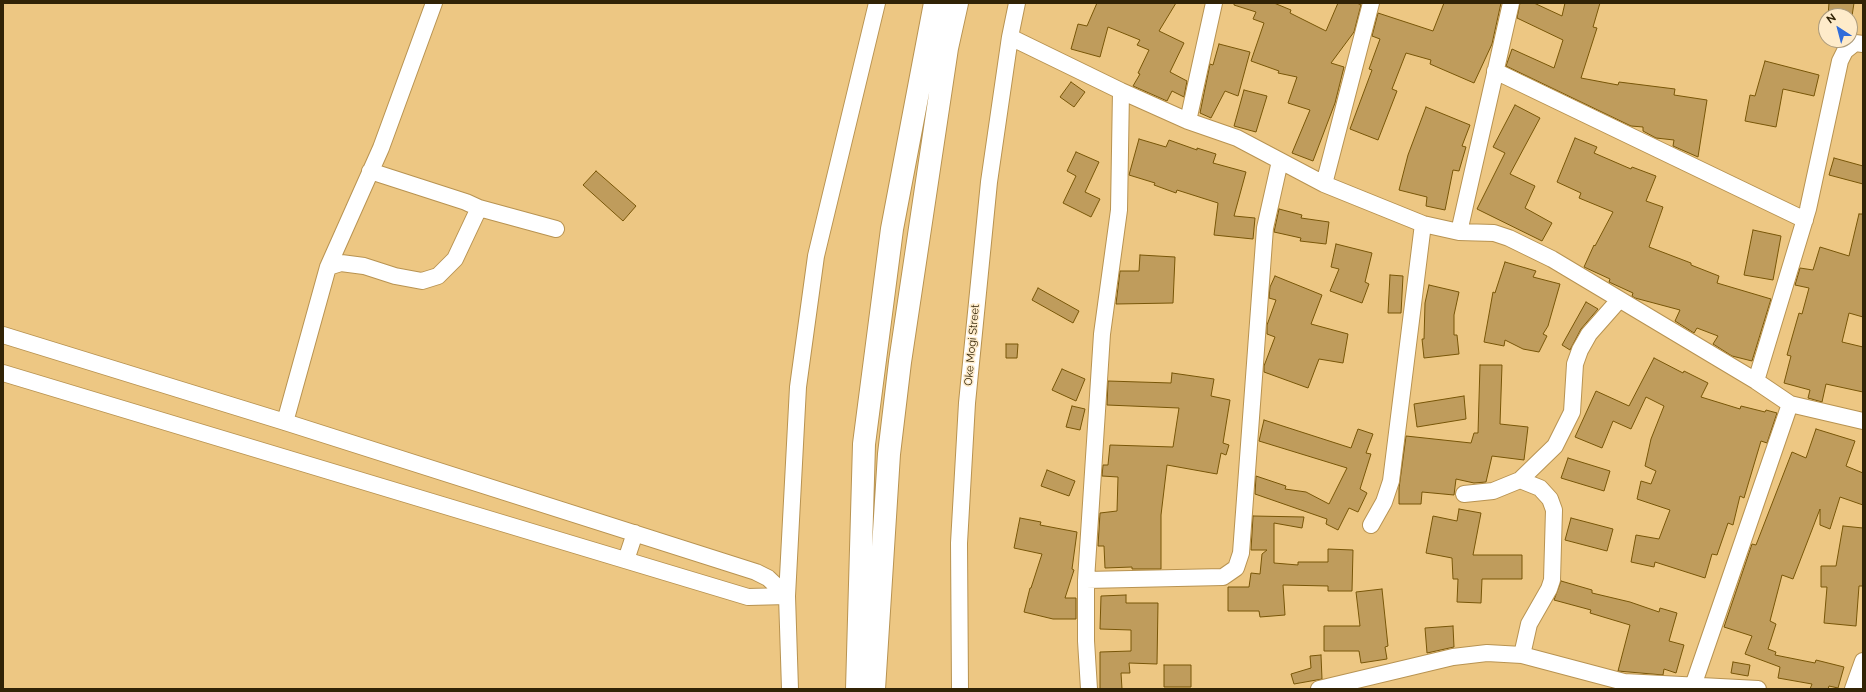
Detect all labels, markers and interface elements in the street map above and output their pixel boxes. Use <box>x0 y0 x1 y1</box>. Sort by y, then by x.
north arrow <box>1818 8 1858 48</box>
text: N <box>1824 11 1838 26</box>
street label: Oke Mogi Street <box>962 304 982 386</box>

